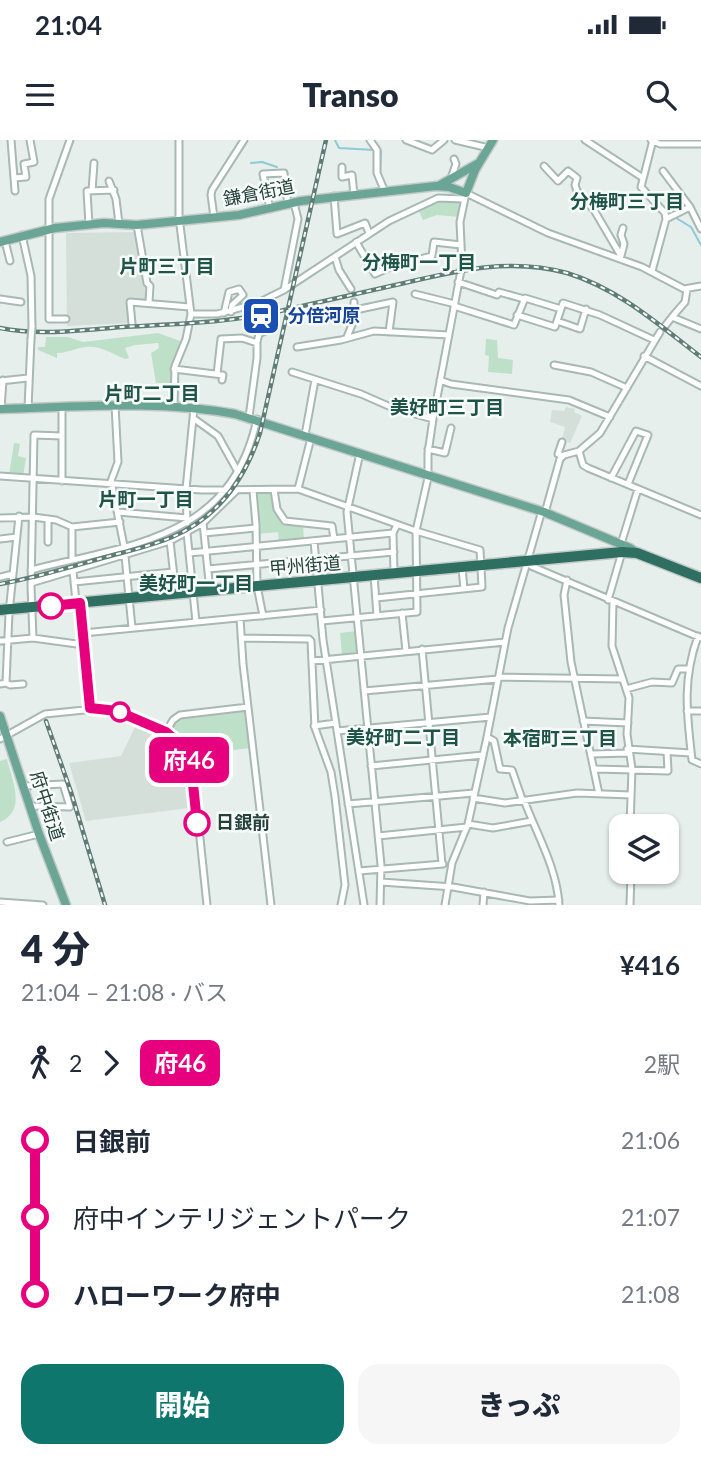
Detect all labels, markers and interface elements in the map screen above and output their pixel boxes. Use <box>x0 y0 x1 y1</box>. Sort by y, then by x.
text: 21:04 <box>35 9 102 41</box>
text: Transo <box>302 75 399 114</box>
icon: menu <box>21 76 59 114</box>
icon: search <box>642 76 680 114</box>
street label: 鎌倉街道 <box>221 174 296 210</box>
district label: 分梅町三丁目 <box>570 189 684 212</box>
district label: 分梅町一丁目 <box>362 250 476 273</box>
district label: 片町三丁目 <box>119 254 215 277</box>
station icon: 分倍河原 <box>240 295 282 337</box>
place label: 分倍河原 <box>287 304 360 326</box>
district label: 片町二丁目 <box>104 381 200 404</box>
district label: 美好町三丁目 <box>390 395 504 418</box>
district label: 片町一丁目 <box>98 487 194 510</box>
street label: 甲州街道 <box>268 551 342 579</box>
district label: 美好町一丁目 <box>139 571 253 594</box>
unlabelled marker <box>38 593 64 619</box>
unlabelled marker <box>110 702 130 722</box>
district label: 美好町二丁目 <box>346 725 460 748</box>
district label: 本宿町三丁目 <box>503 726 617 749</box>
line badge: 府46 <box>149 737 229 783</box>
text: 府46 <box>163 745 215 774</box>
street label: 府中街道 <box>26 768 70 843</box>
marker: 日銀前 <box>184 810 210 836</box>
place label: 日銀前 <box>216 811 270 833</box>
map controls <box>609 814 679 884</box>
button: layers <box>609 814 679 884</box>
text: 4 分 <box>21 925 90 971</box>
text: ¥416 <box>620 949 680 981</box>
text: 21:04 – 21:08 · バス <box>21 978 228 1006</box>
icon: walk <box>21 1044 59 1082</box>
icon: forward <box>92 1044 130 1082</box>
text: 府46 <box>154 1048 206 1077</box>
text: 2 <box>69 1049 82 1077</box>
text: 2駅 <box>644 1050 680 1078</box>
text: 日銀前 <box>73 1125 151 1157</box>
text: 21:06 <box>621 1126 680 1154</box>
text: 府中インテリジェントパーク <box>73 1202 411 1234</box>
text: 21:07 <box>621 1203 680 1231</box>
text: ハローワーク府中 <box>73 1279 281 1311</box>
text: 21:08 <box>621 1280 680 1308</box>
button: 開始 <box>21 1364 344 1444</box>
button: きっぷ <box>358 1364 680 1444</box>

